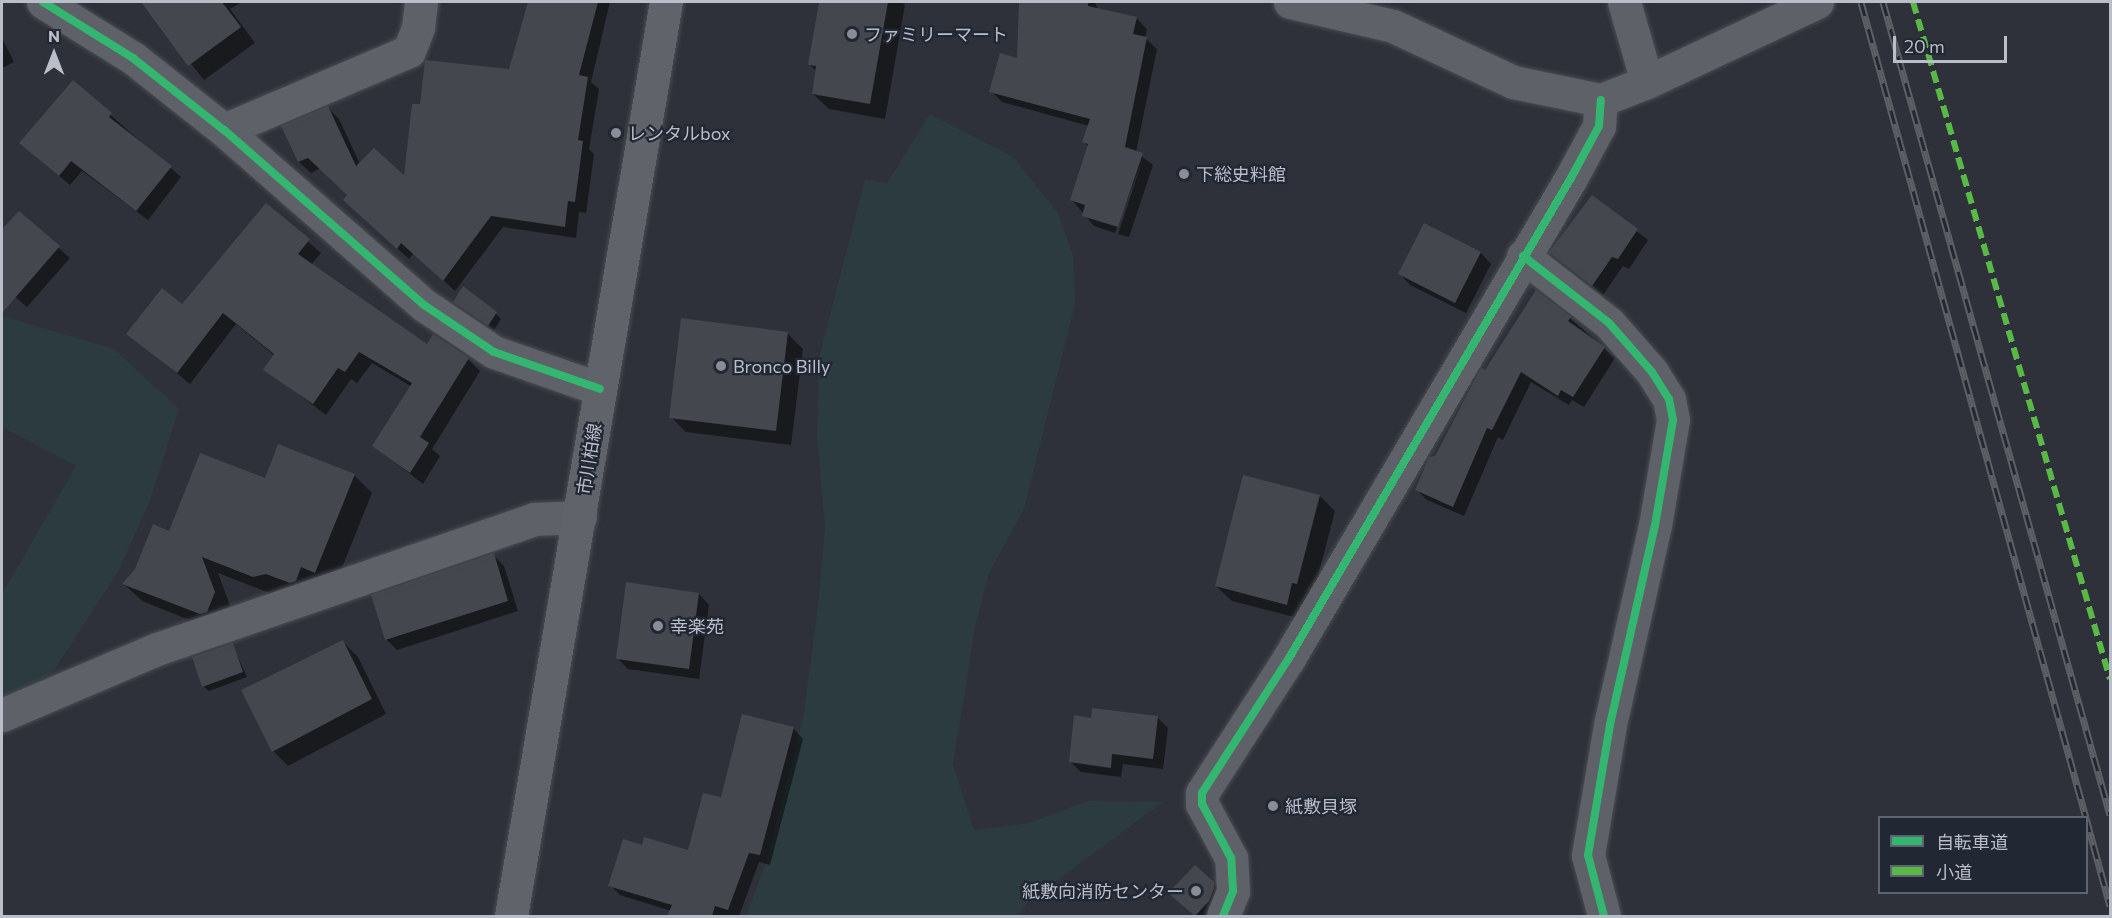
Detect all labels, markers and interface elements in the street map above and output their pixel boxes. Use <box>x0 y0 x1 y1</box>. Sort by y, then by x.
place label: ファミリーマート <box>864 23 1008 45</box>
north arrow <box>24 24 84 84</box>
scale bar <box>1896 24 2010 62</box>
text: N <box>48 26 60 45</box>
marker: ファミリーマート <box>845 27 859 41</box>
text: 20 m <box>1904 35 1945 57</box>
place label: レンタルbox <box>628 122 731 144</box>
marker: レンタルbox <box>609 126 623 140</box>
place label: 下総史料館 <box>1196 163 1286 185</box>
marker: 下総史料館 <box>1177 167 1191 181</box>
place label: Bronco Billy <box>733 355 830 377</box>
marker: Bronco Billy <box>714 359 728 373</box>
street label: 市川柏線 <box>573 422 605 496</box>
place label: 幸楽苑 <box>670 615 724 637</box>
marker: 幸楽苑 <box>651 619 665 633</box>
place label: 紙敷貝塚 <box>1285 795 1357 817</box>
marker: 紙敷貝塚 <box>1266 799 1280 813</box>
legend <box>1878 816 2088 894</box>
text: 自転車道 <box>1936 831 2008 853</box>
text: 小道 <box>1936 861 1972 883</box>
place label: 紙敷向消防センター <box>1022 880 1184 902</box>
marker: 紙敷向消防センター <box>1189 884 1203 898</box>

